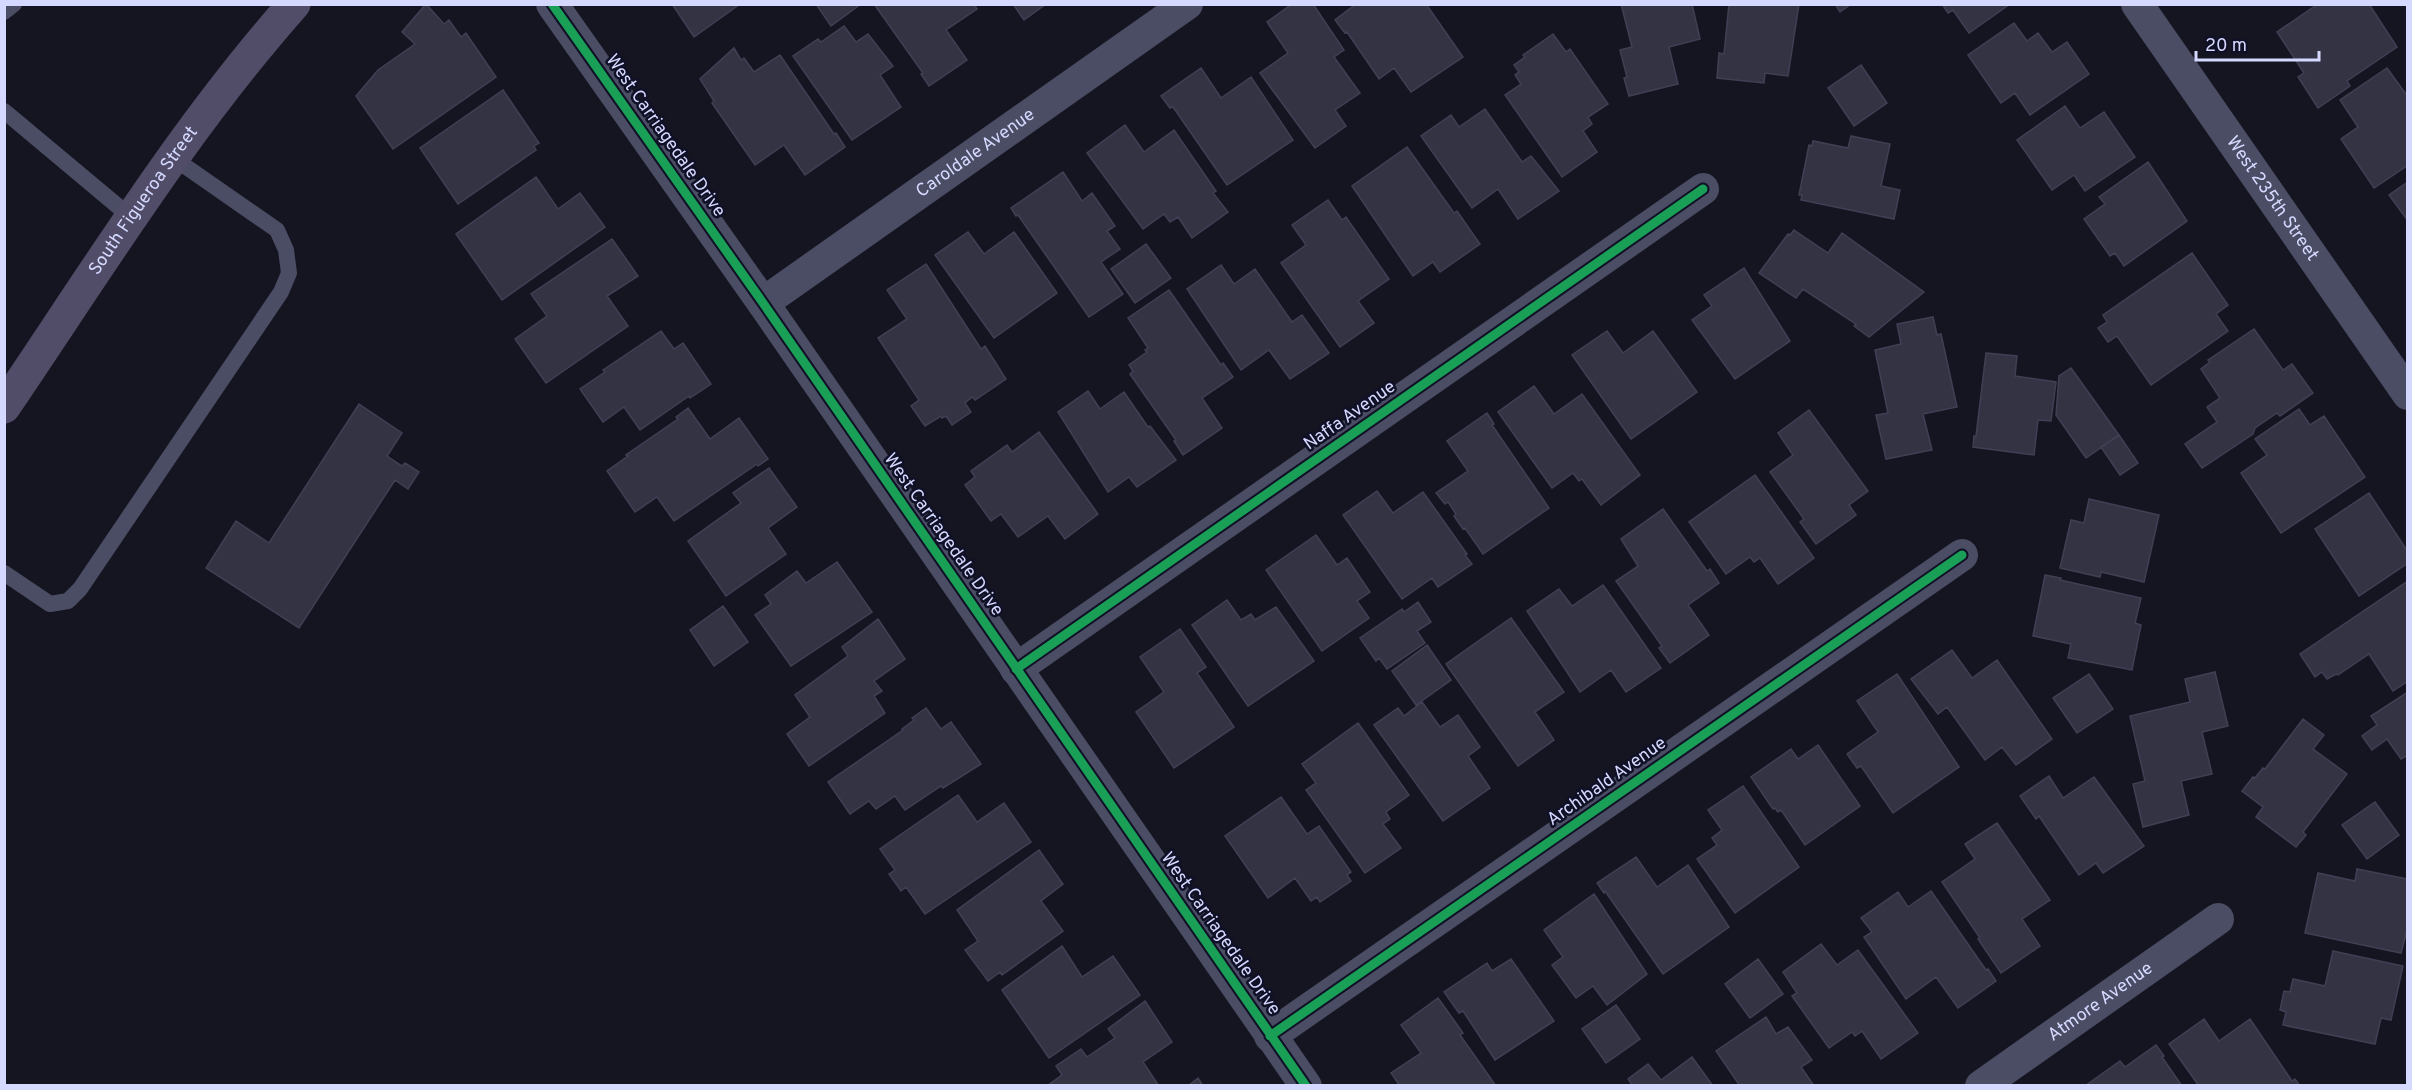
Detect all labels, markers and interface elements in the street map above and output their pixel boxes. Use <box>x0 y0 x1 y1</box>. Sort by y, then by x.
scale bar <box>2196 24 2319 62</box>
text: 20 m <box>2205 35 2247 58</box>
street label: West Carriagedale Drive <box>600 50 730 222</box>
street label: Caroldale Avenue <box>911 103 1039 203</box>
street label: South Figueroa Street <box>84 122 203 280</box>
street label: West 235th Street <box>2221 132 2324 266</box>
street label: Naffa Avenue <box>1300 376 1400 456</box>
street label: West Carriagedale Drive <box>878 449 1008 621</box>
street label: Archibald Avenue <box>1543 732 1671 832</box>
street label: West Carriagedale Drive <box>1155 848 1285 1020</box>
street label: Atmore Avenue <box>2043 957 2157 1047</box>

